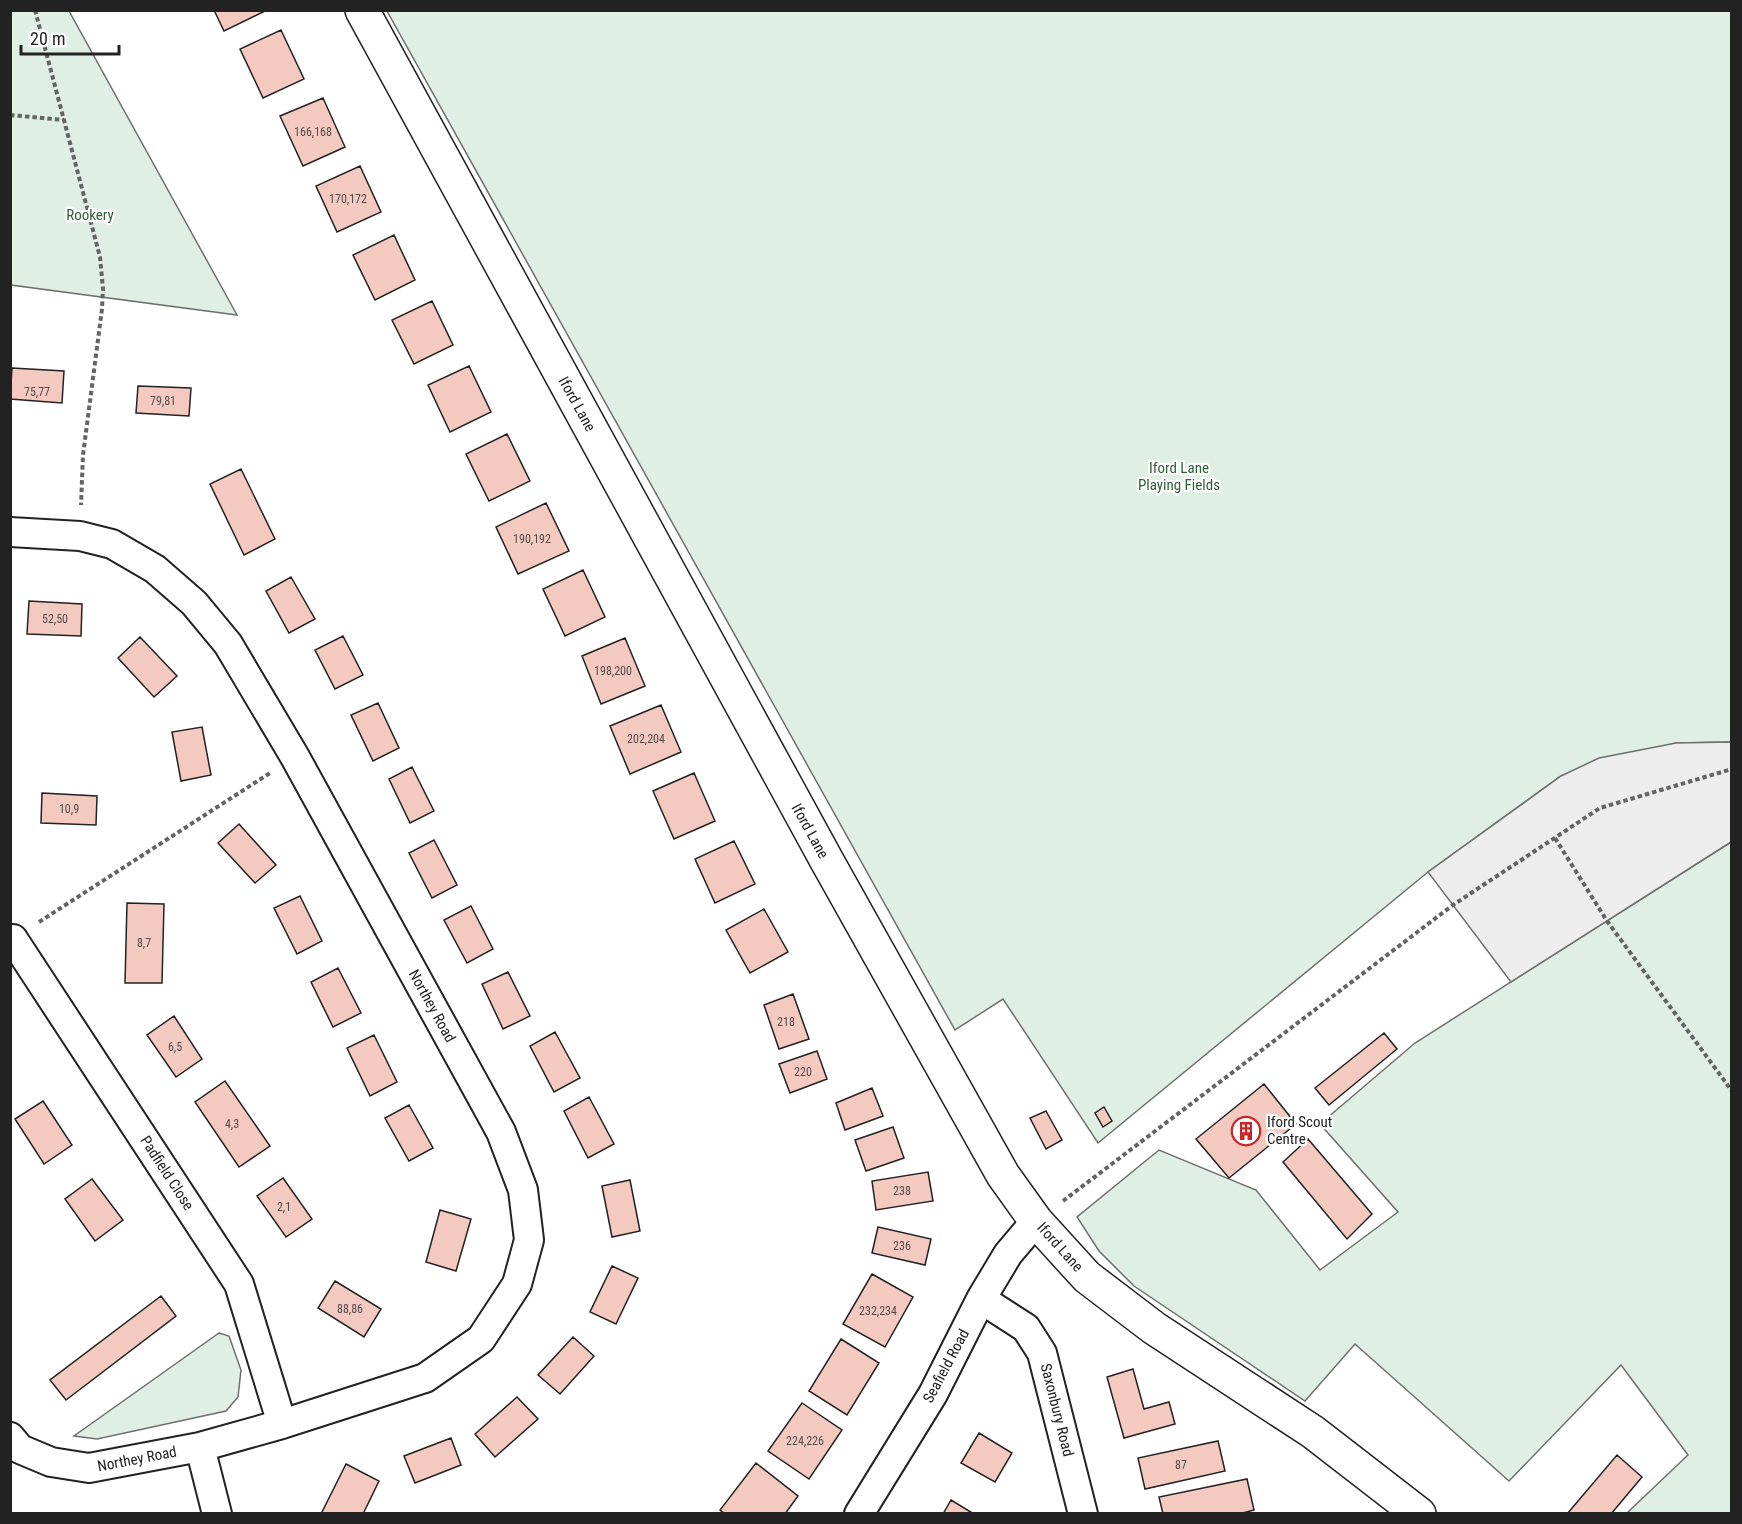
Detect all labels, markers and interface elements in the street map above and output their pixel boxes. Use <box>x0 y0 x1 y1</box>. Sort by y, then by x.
scale bar <box>21 18 118 56</box>
text: 20 m <box>30 28 65 49</box>
house number: 166,168 <box>294 125 332 139</box>
house number: 170,172 <box>329 192 367 206</box>
park label: Rookery <box>66 206 114 224</box>
street label: Iford Lane <box>555 373 599 435</box>
house number: 75,77 <box>24 385 50 399</box>
house number: 79,81 <box>150 394 176 408</box>
park label: Iford Lane Playing Fields <box>1138 459 1220 494</box>
house number: 190,192 <box>513 532 551 546</box>
house number: 52,50 <box>42 612 68 626</box>
house number: 198,200 <box>594 664 632 678</box>
house number: 202,204 <box>627 732 665 746</box>
street label: Iford Lane <box>788 800 832 862</box>
house number: 10,9 <box>59 802 79 816</box>
house number: 8,7 <box>137 936 151 950</box>
street label: Northey Road <box>405 967 459 1045</box>
house number: 218 <box>777 1015 795 1029</box>
house number: 6,5 <box>168 1040 182 1054</box>
house number: 220 <box>794 1065 812 1079</box>
place label: Iford Scout Centre <box>1267 1113 1332 1148</box>
building icon: Iford Scout Centre <box>1230 1115 1262 1147</box>
house number: 4,3 <box>225 1117 239 1131</box>
street label: Padfield Close <box>136 1132 198 1214</box>
house number: 238 <box>893 1184 911 1198</box>
house number: 2,1 <box>277 1200 291 1214</box>
street label: Iford Lane <box>1033 1219 1087 1275</box>
house number: 236 <box>893 1239 911 1253</box>
house number: 88,86 <box>337 1302 363 1316</box>
house number: 232,234 <box>859 1304 897 1318</box>
street label: Seafield Road <box>919 1326 973 1406</box>
street label: Saxonbury Road <box>1037 1362 1077 1458</box>
house number: 224,226 <box>786 1434 824 1448</box>
street label: Northey Road <box>96 1443 178 1475</box>
house number: 87 <box>1175 1458 1187 1472</box>

